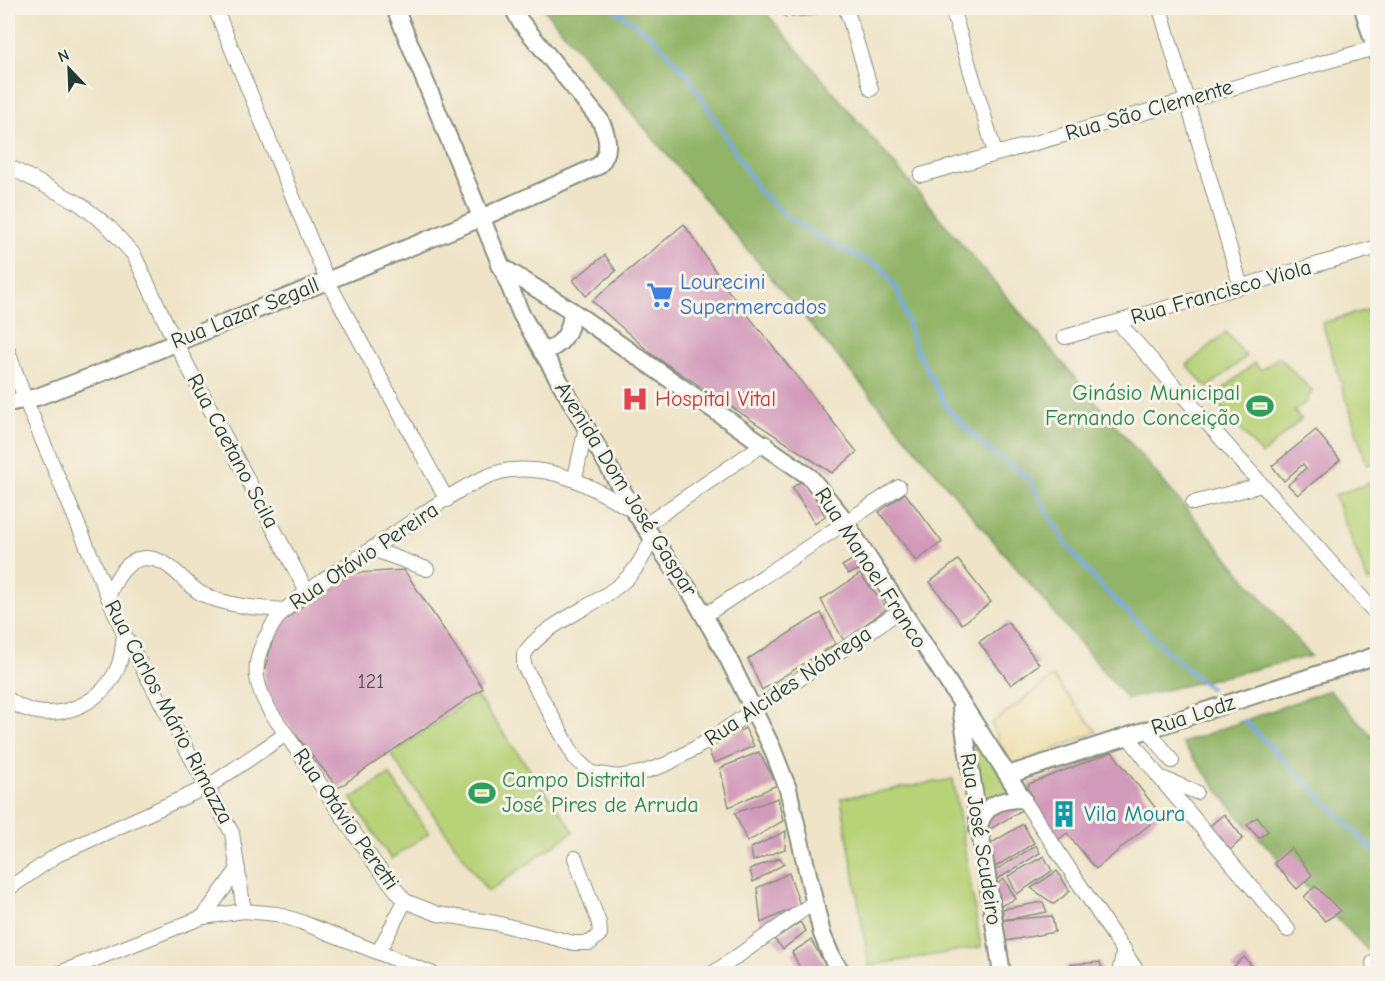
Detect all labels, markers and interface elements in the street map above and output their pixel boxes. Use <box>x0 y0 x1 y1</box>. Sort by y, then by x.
north arrow <box>39 39 99 99</box>
text: N <box>55 46 72 66</box>
street label: Rua São Clemente <box>1062 74 1236 146</box>
street label: Rua Francisco Viola <box>1128 254 1314 330</box>
place label: Lourecini Supermercados <box>680 269 826 320</box>
street label: Rua Lazar Segall <box>167 271 323 355</box>
supermarket icon: Lourecini Supermercados <box>645 280 675 310</box>
street label: Rua Caetano Scila <box>181 369 285 533</box>
street label: Avenida Dom José Gaspar <box>549 377 703 601</box>
place label: Ginásio Municipal Fernando Conceição <box>1045 380 1240 431</box>
hospital icon: Hospital Vital <box>620 384 650 414</box>
place label: Hospital Vital <box>655 386 776 412</box>
sports icon: Ginásio Municipal Fernando Conceição <box>1245 391 1275 421</box>
street label: Rua Manoel Franco <box>809 483 933 653</box>
street label: Rua Otávio Pereira <box>285 497 443 615</box>
street label: Rua Carlos Mário Rimazza <box>99 596 239 828</box>
street label: Rua Alcides Nóbrega <box>700 621 876 751</box>
house number: 121 <box>358 670 384 693</box>
street label: Rua Lodz <box>1148 689 1239 741</box>
street label: Rua Otávio Peretti <box>288 743 404 895</box>
street label: Rua José Scudeiro <box>955 751 1007 927</box>
place label: Campo Distrital José Pires de Arruda <box>502 767 699 818</box>
sports icon: Campo Distrital José Pires de Arruda <box>467 778 497 808</box>
building icon: Vila Moura <box>1049 799 1079 829</box>
place label: Vila Moura <box>1084 801 1185 827</box>

